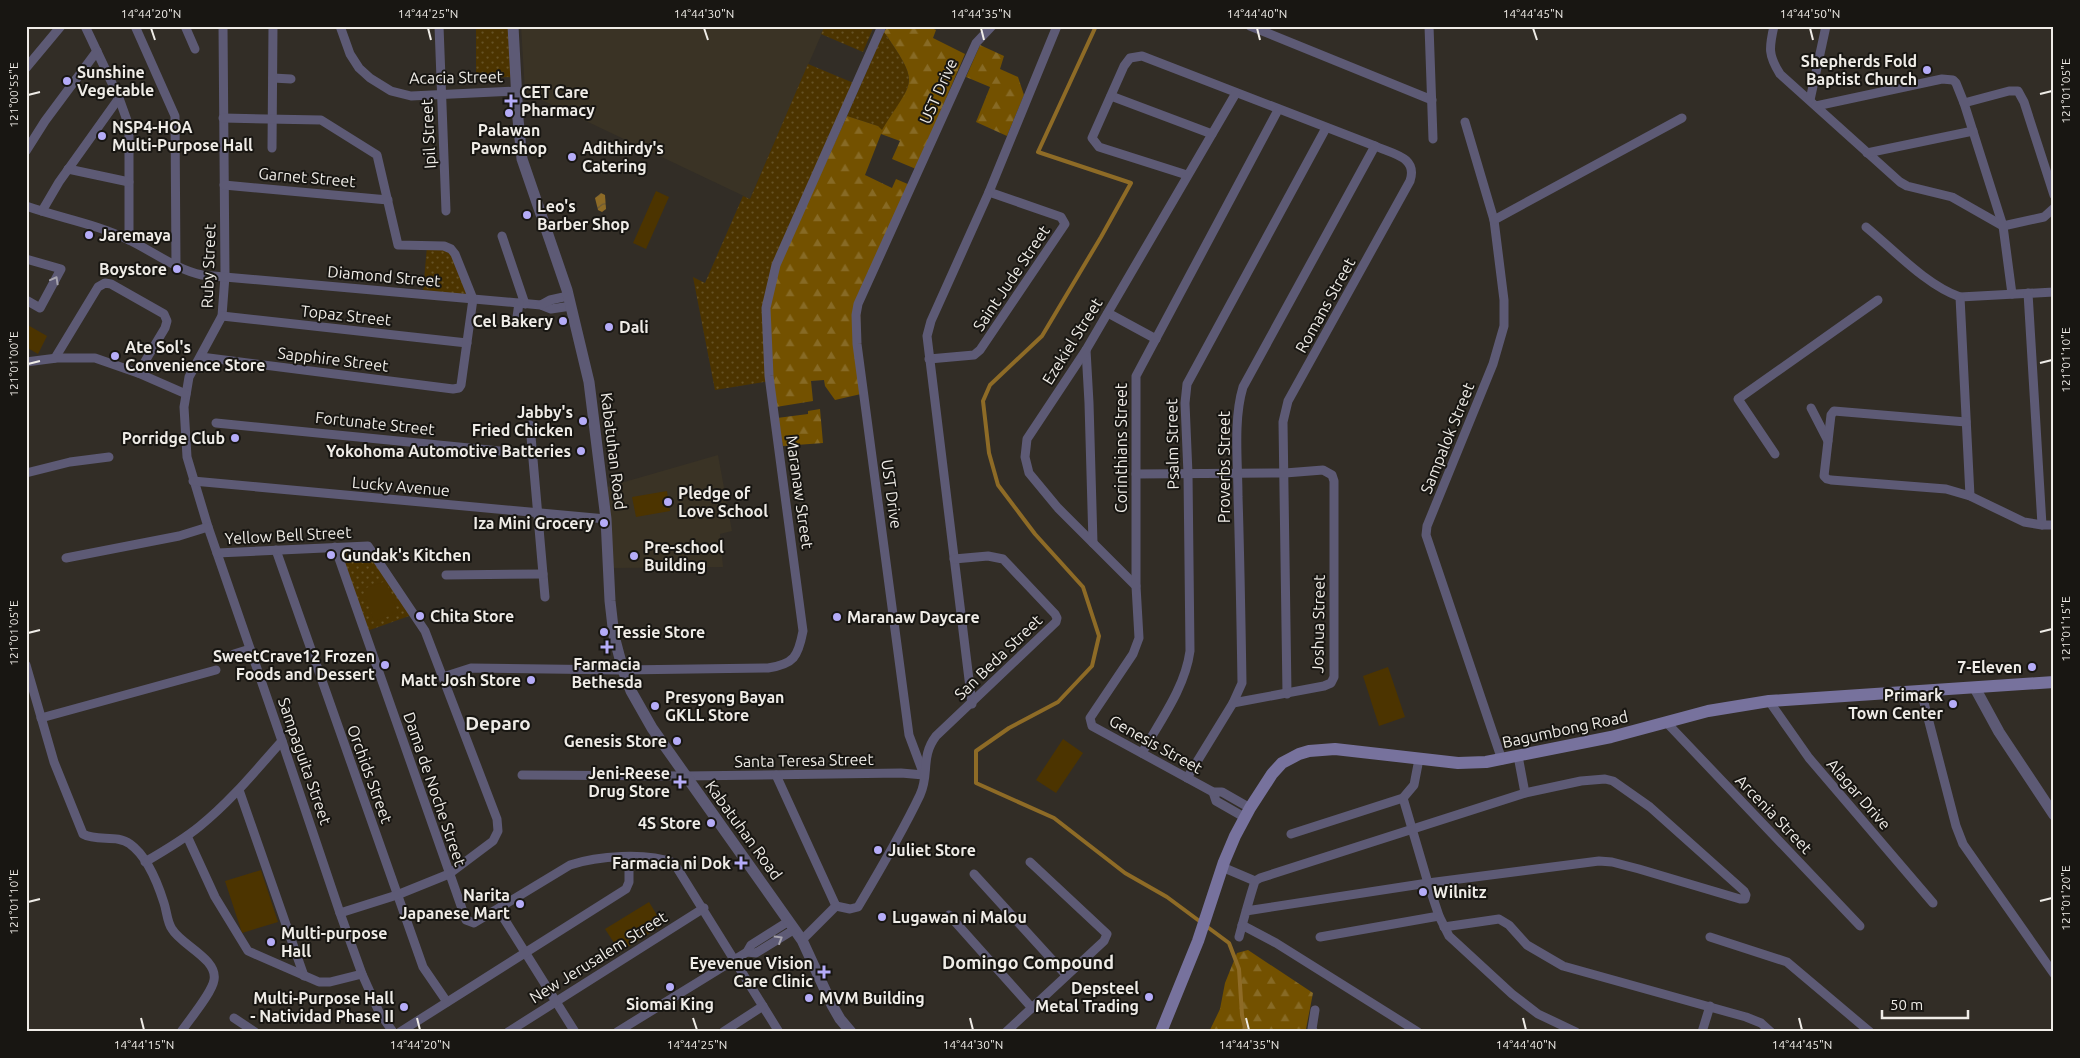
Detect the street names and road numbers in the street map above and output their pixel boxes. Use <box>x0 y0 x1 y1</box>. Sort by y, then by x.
street label: UST Drive <box>916 56 960 126</box>
street label: Acacia Street <box>409 67 504 87</box>
street label: Ipil Street <box>417 98 439 169</box>
street label: Garnet Street <box>258 164 357 190</box>
street label: Saint Jude Street <box>969 221 1053 334</box>
street label: Ruby Street <box>198 223 218 309</box>
street label: Romans Street <box>1291 254 1359 356</box>
street label: Diamond Street <box>327 262 442 290</box>
street label: Ezekiel Street <box>1038 294 1106 387</box>
street label: Topaz Street <box>300 301 393 329</box>
street label: Sapphire Street <box>277 343 390 375</box>
street label: Sampalok Street <box>1417 379 1478 496</box>
street label: Corinthians Street <box>1112 382 1130 513</box>
street label: Kabatuhan Road <box>598 391 630 511</box>
street label: Psalm Street <box>1162 398 1182 490</box>
street label: Fortunate Street <box>314 408 436 438</box>
street label: Proverbs Street <box>1215 410 1233 523</box>
street label: Maranaw Street <box>783 434 817 551</box>
street label: UST Drive <box>878 458 906 530</box>
street label: Lucky Avenue <box>351 473 451 499</box>
street label: Yellow Bell Street <box>224 523 353 547</box>
street label: Joshua Street <box>1308 574 1328 674</box>
street label: San Beda Street <box>951 610 1046 703</box>
street label: Sampaguita Street <box>275 695 335 828</box>
street label: Bagumbong Road <box>1500 707 1630 751</box>
street label: Dama de Noche Street <box>400 710 470 869</box>
street label: Genesis Street <box>1106 711 1206 777</box>
street label: Orchids Street <box>344 722 396 826</box>
street label: Santa Teresa Street <box>734 750 874 770</box>
street label: Alagar Drive <box>1823 755 1895 833</box>
street label: Arcenia Street <box>1732 771 1816 858</box>
street label: Kabatuhan Road <box>702 777 786 883</box>
street label: New Jerusalem Street <box>526 907 671 1007</box>

